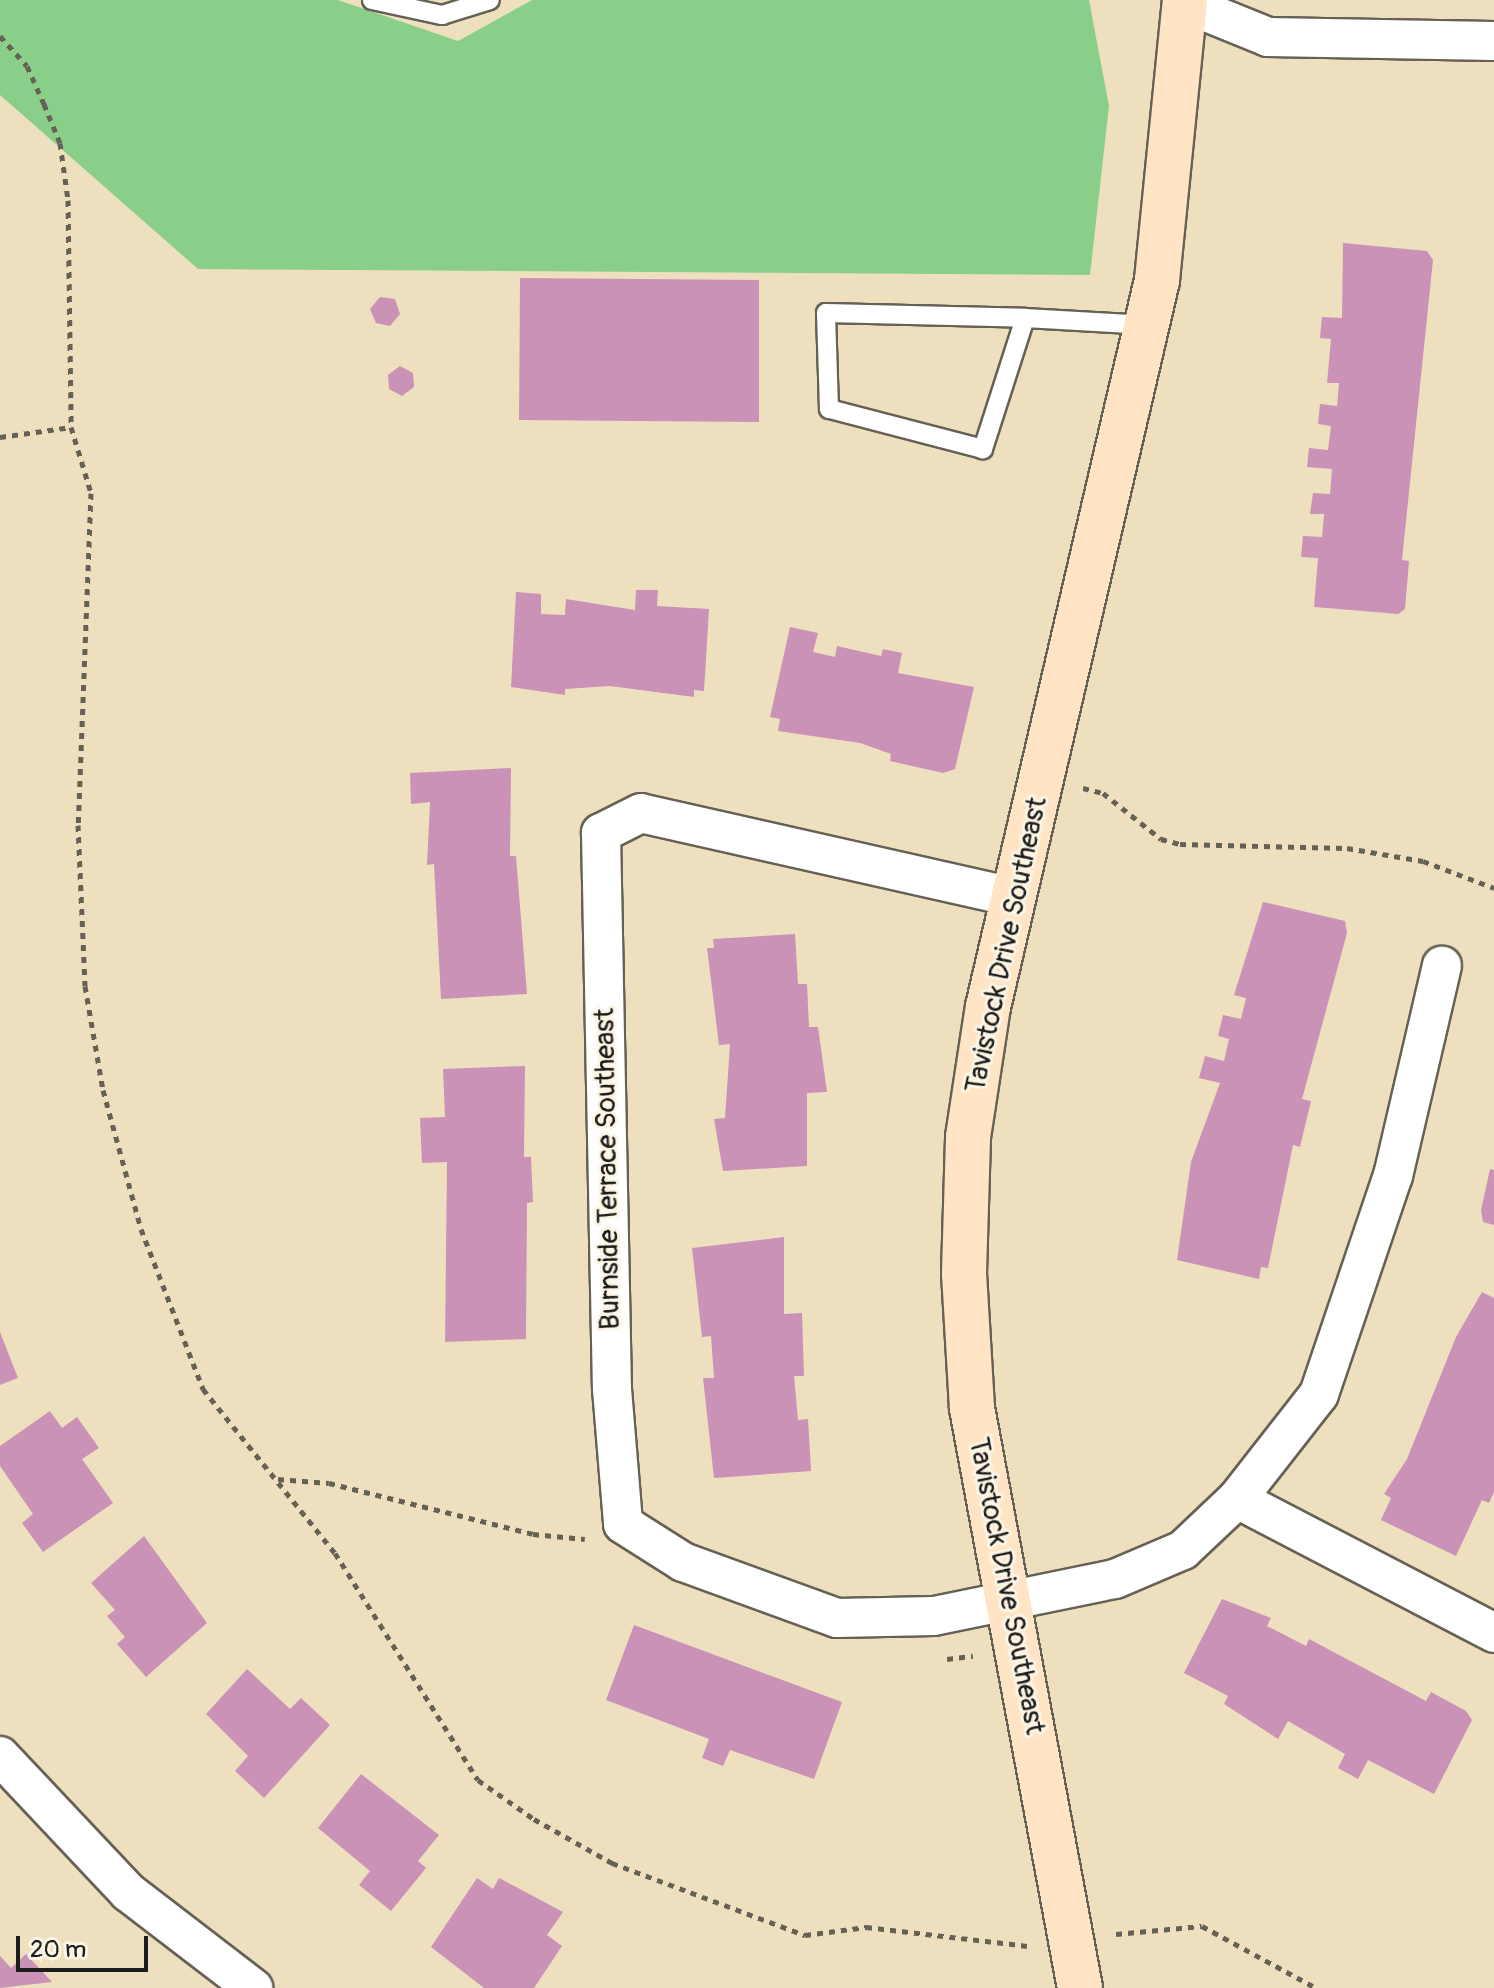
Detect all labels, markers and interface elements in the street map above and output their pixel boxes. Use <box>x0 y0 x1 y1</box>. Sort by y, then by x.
street label: Tavistock Drive Southeast <box>959 794 1055 1096</box>
street label: Burnside Terrace Southeast <box>588 1008 628 1330</box>
street label: Tavistock Drive Southeast <box>961 1435 1051 1737</box>
scale bar <box>20 1920 152 1970</box>
text: 20 m <box>30 1935 86 1964</box>

